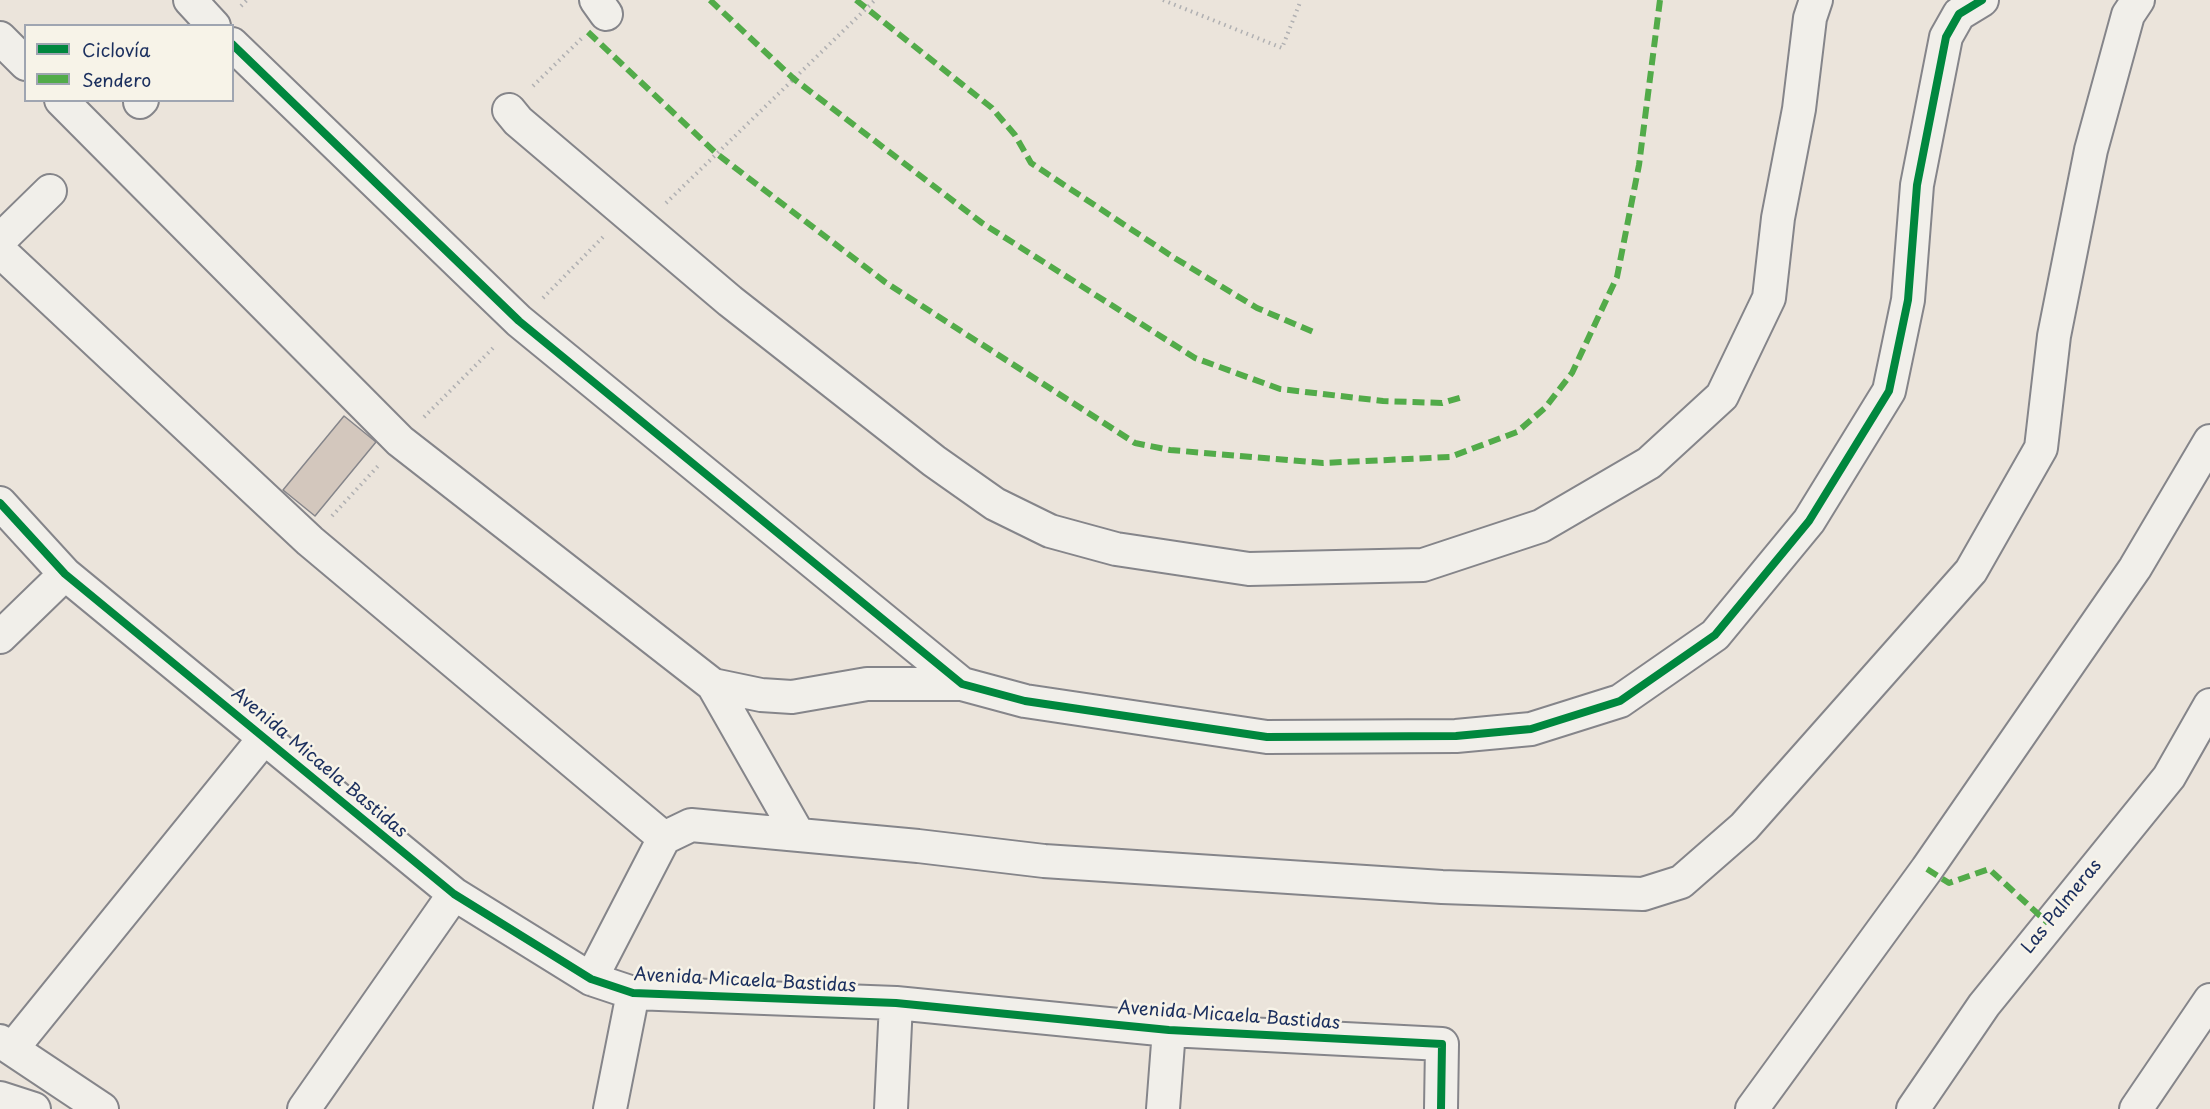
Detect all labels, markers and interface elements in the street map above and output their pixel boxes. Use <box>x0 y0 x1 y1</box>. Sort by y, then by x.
legend <box>24 24 234 102</box>
text: Ciclovía <box>82 36 150 63</box>
text: Sendero <box>82 66 151 93</box>
street label: Avenida Micaela Bastidas <box>227 683 411 843</box>
street label: Las Palmeras <box>2017 856 2107 958</box>
street label: Avenida Micaela Bastidas <box>633 964 857 998</box>
street label: Avenida Micaela Bastidas <box>1117 997 1341 1035</box>

